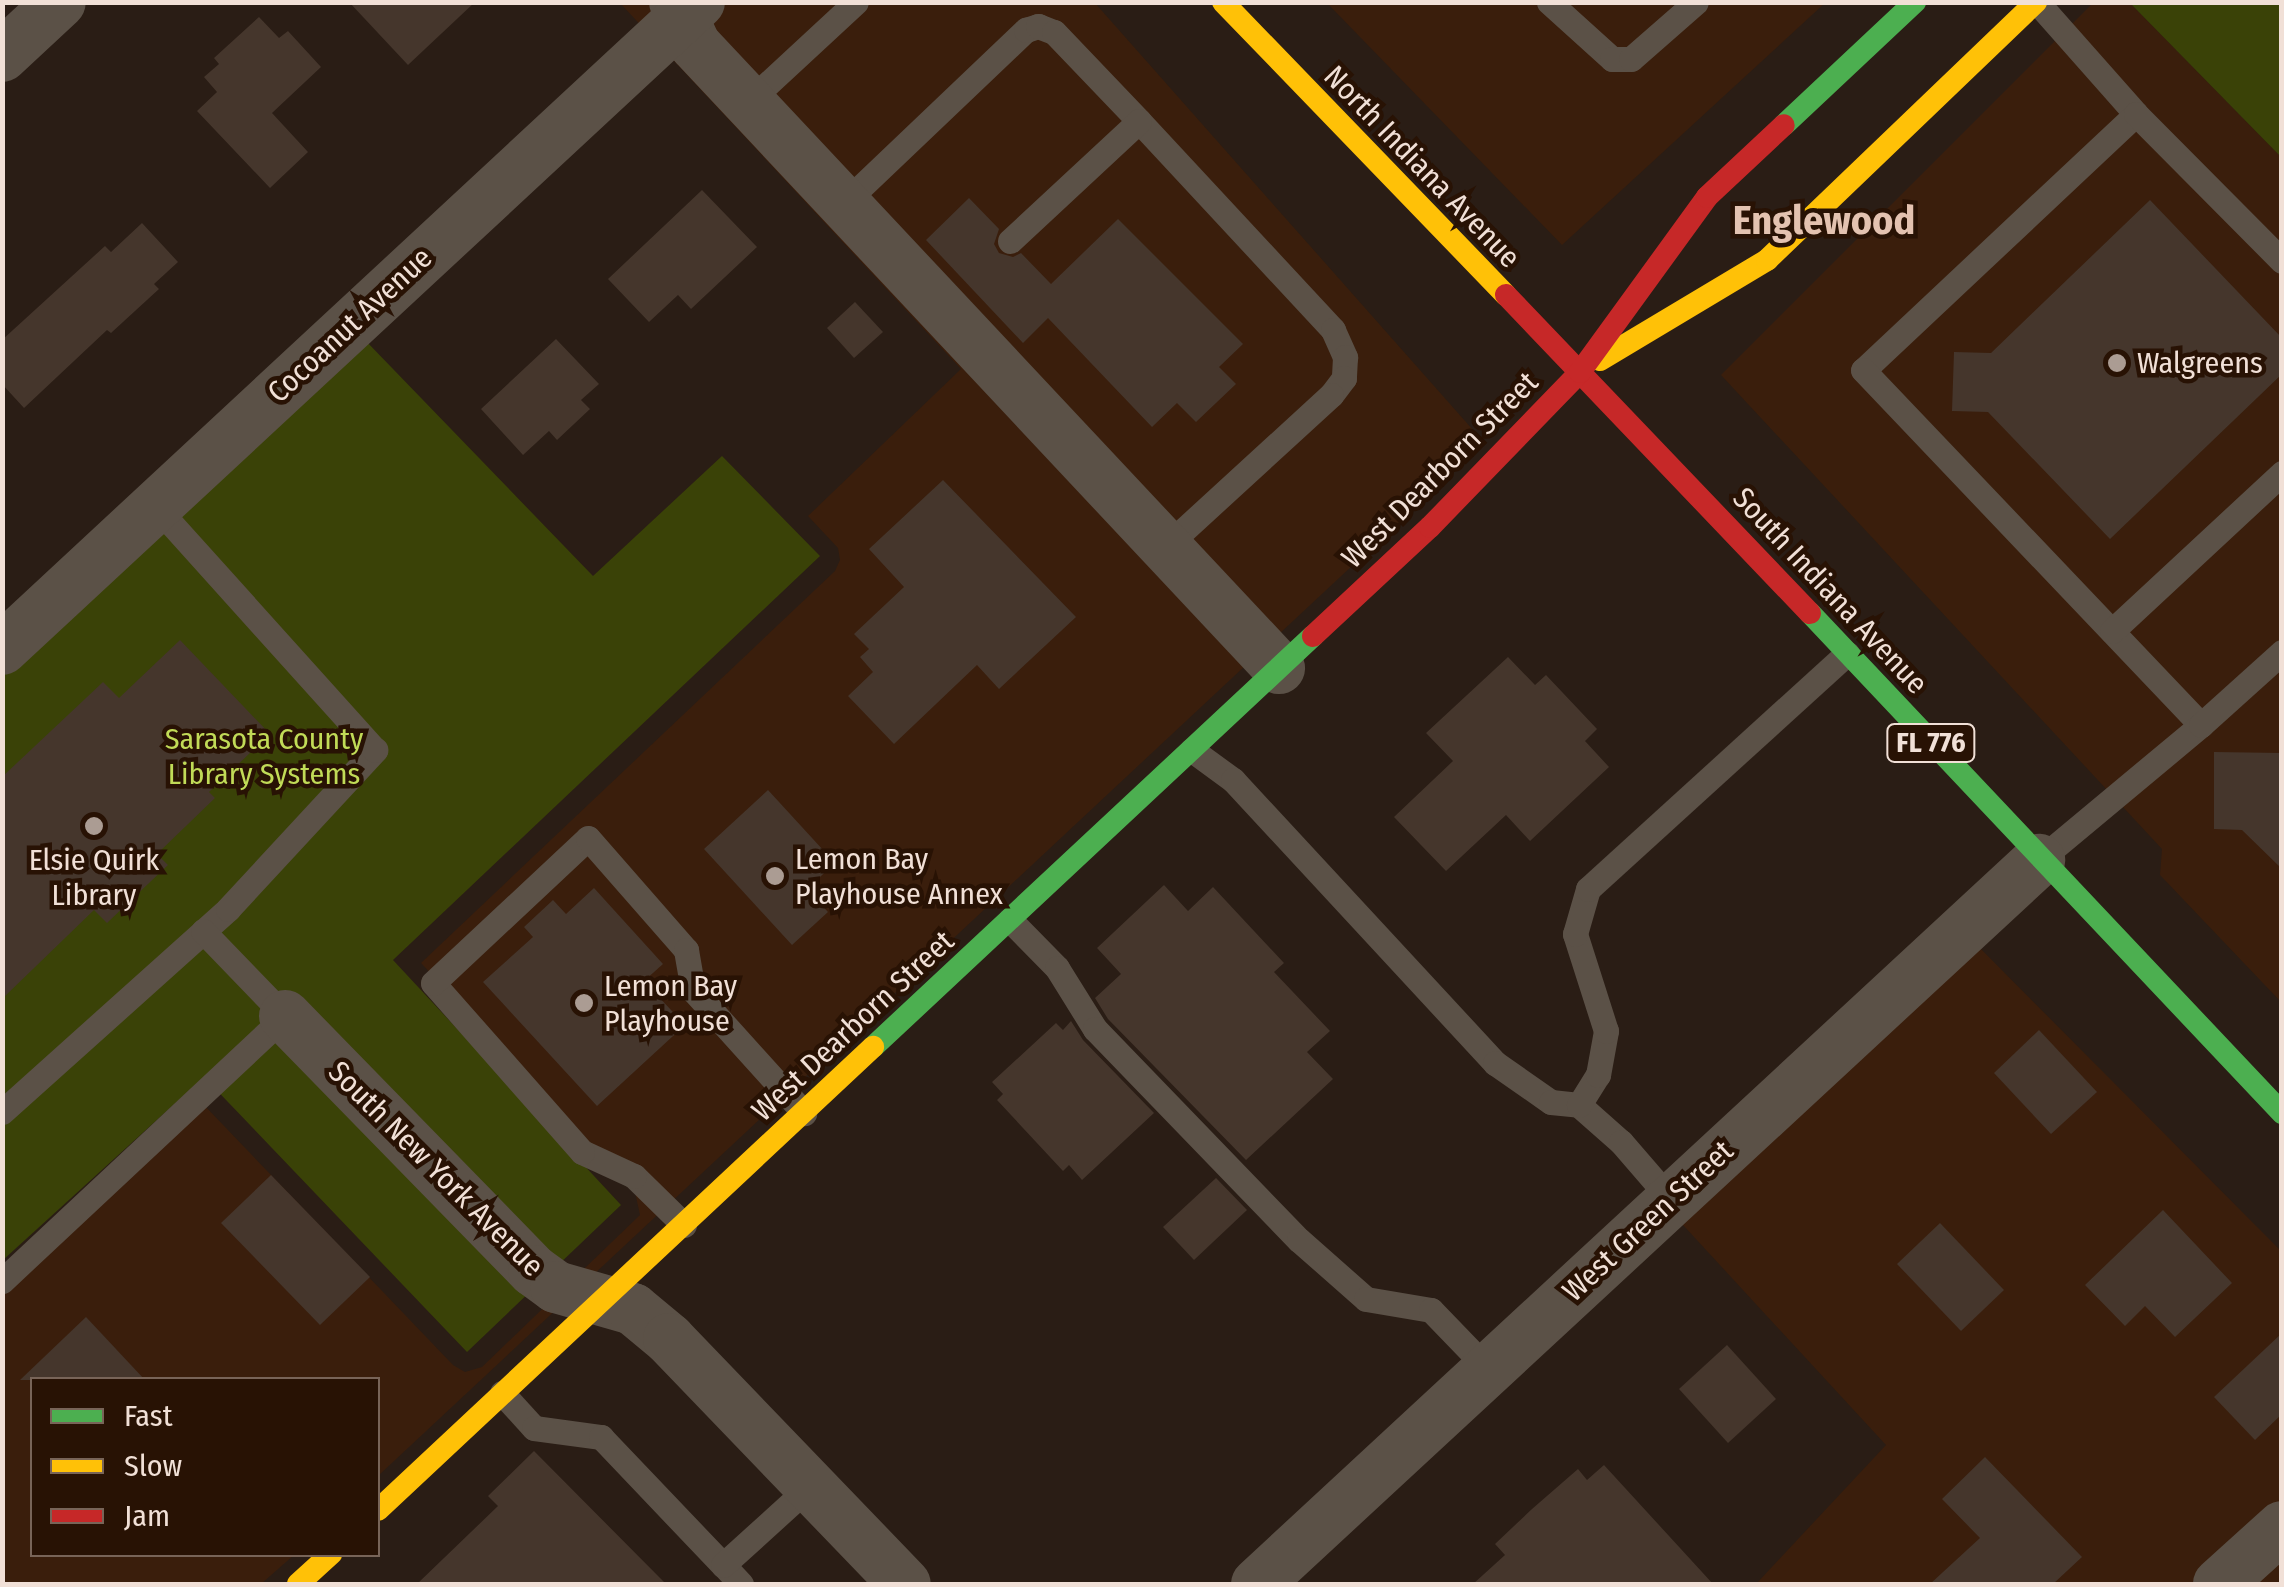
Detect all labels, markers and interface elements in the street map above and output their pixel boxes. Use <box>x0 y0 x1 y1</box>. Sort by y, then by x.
street label: North Indiana Avenue <box>1316 59 1528 275</box>
district label: Englewood <box>1733 197 1915 245</box>
street label: Cocoanut Avenue <box>260 240 440 410</box>
place label: Walgreens <box>2137 345 2263 381</box>
marker: Walgreens <box>2106 352 2128 374</box>
street label: West Dearborn Street <box>1334 364 1546 576</box>
street label: South Indiana Avenue <box>1725 480 1935 702</box>
road number: FL 776 <box>1886 720 1976 766</box>
park label: Sarasota County Library Systems <box>165 721 363 792</box>
marker: Elsie Quirk Library <box>83 815 105 837</box>
place label: Lemon Bay Playhouse Annex <box>795 841 1003 912</box>
place label: Elsie Quirk Library <box>29 842 159 912</box>
marker: Lemon Bay Playhouse Annex <box>764 865 786 887</box>
street label: West Dearborn Street <box>745 923 961 1129</box>
place label: Lemon Bay Playhouse <box>604 968 737 1038</box>
marker: Lemon Bay Playhouse <box>573 992 595 1014</box>
street label: South New York Avenue <box>321 1054 551 1284</box>
street label: West Green Street <box>1555 1133 1741 1309</box>
legend <box>30 1377 380 1557</box>
text: Fast <box>124 1398 172 1434</box>
text: Slow <box>124 1448 182 1484</box>
text: Jam <box>124 1498 170 1534</box>

